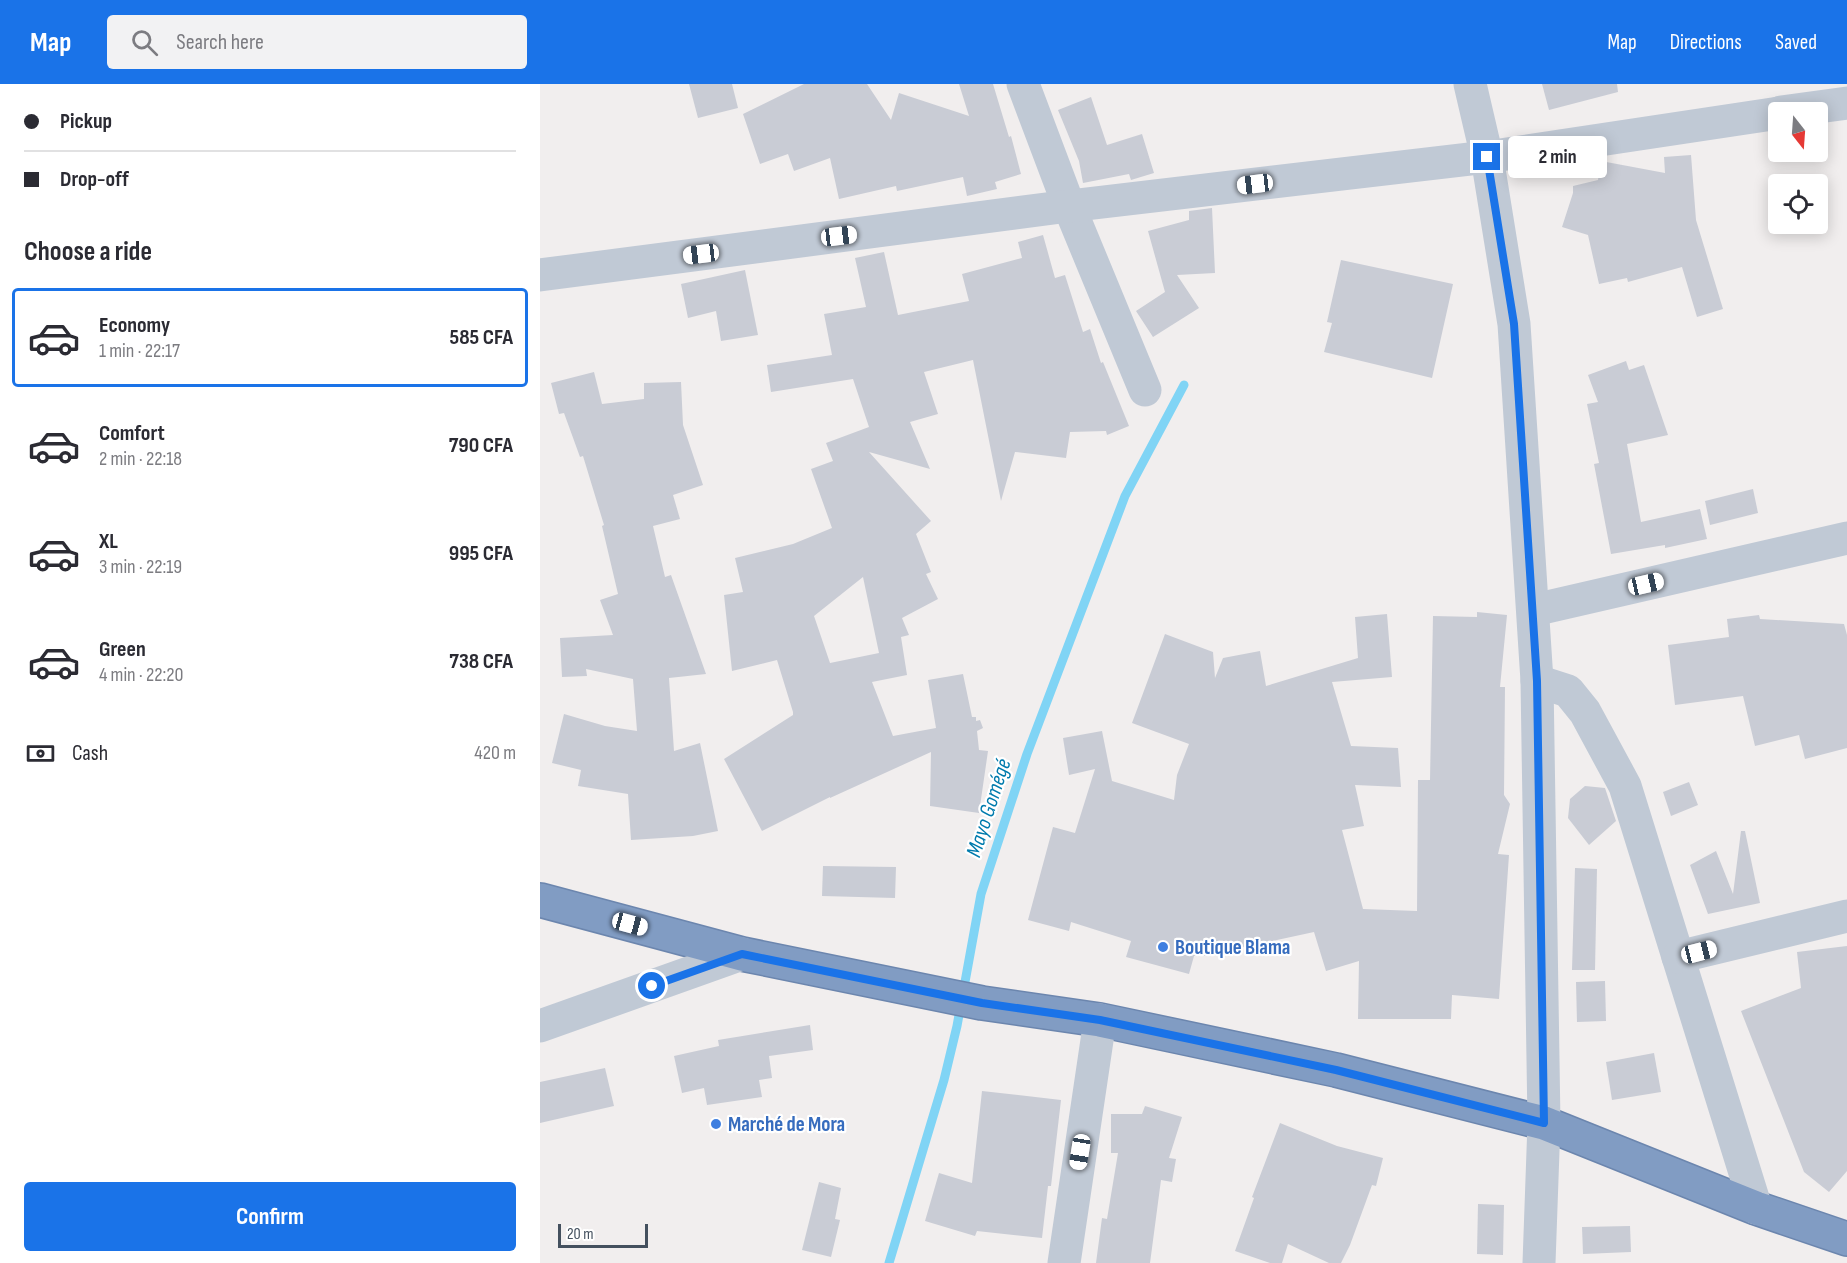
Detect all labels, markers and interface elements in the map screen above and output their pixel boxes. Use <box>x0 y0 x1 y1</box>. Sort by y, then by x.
search box <box>107 15 527 69</box>
text: Map <box>30 26 71 59</box>
icon: search <box>128 26 161 59</box>
text: Search here <box>176 29 264 56</box>
text: Map <box>1607 30 1637 55</box>
text: Directions <box>1670 30 1742 55</box>
text: Saved <box>1775 30 1817 55</box>
north arrow <box>1768 102 1828 162</box>
map controls <box>1768 102 1828 234</box>
text: Pickup <box>60 108 112 135</box>
callout: 2 min <box>1508 136 1607 178</box>
route end <box>1473 143 1500 170</box>
text: 2 min <box>1538 145 1577 169</box>
text: Drop-off <box>60 166 129 193</box>
car <box>1236 173 1274 195</box>
button: locate <box>1768 174 1828 234</box>
car <box>820 225 858 247</box>
text: Choose a ride <box>24 236 152 268</box>
car <box>682 243 720 265</box>
icon: car <box>27 311 81 365</box>
text: Economy <box>99 312 170 339</box>
text: 585 CFA <box>450 324 513 351</box>
text: 1 min · 22:17 <box>99 339 180 363</box>
icon: car <box>27 419 81 473</box>
text: Comfort <box>99 420 165 447</box>
text: 790 CFA <box>449 432 513 459</box>
text: 2 min · 22:18 <box>99 447 182 471</box>
icon: car <box>27 527 81 581</box>
text: XL <box>99 528 118 555</box>
text: 995 CFA <box>449 540 513 567</box>
text: 3 min · 22:19 <box>99 555 182 579</box>
car <box>1626 571 1666 597</box>
icon: car <box>27 635 81 689</box>
text: Green <box>99 636 146 663</box>
text: 738 CFA <box>449 648 513 675</box>
text: 4 min · 22:20 <box>99 663 183 687</box>
icon: cash <box>24 737 57 770</box>
text: Cash <box>72 740 108 767</box>
text: 420 m <box>474 741 516 765</box>
water label: Mayo Gomégé <box>960 755 1018 861</box>
car <box>610 911 650 937</box>
place label: Boutique Blama <box>1175 935 1290 960</box>
car <box>1679 939 1719 965</box>
marker: Boutique Blama <box>1156 940 1170 954</box>
route start <box>638 972 665 999</box>
place label: Marché de Mora <box>728 1112 845 1137</box>
marker: Marché de Mora <box>709 1117 723 1131</box>
car <box>1068 1133 1092 1171</box>
button: Confirm <box>24 1182 516 1251</box>
scale bar <box>558 1221 648 1248</box>
text: 20 m <box>567 1225 594 1244</box>

